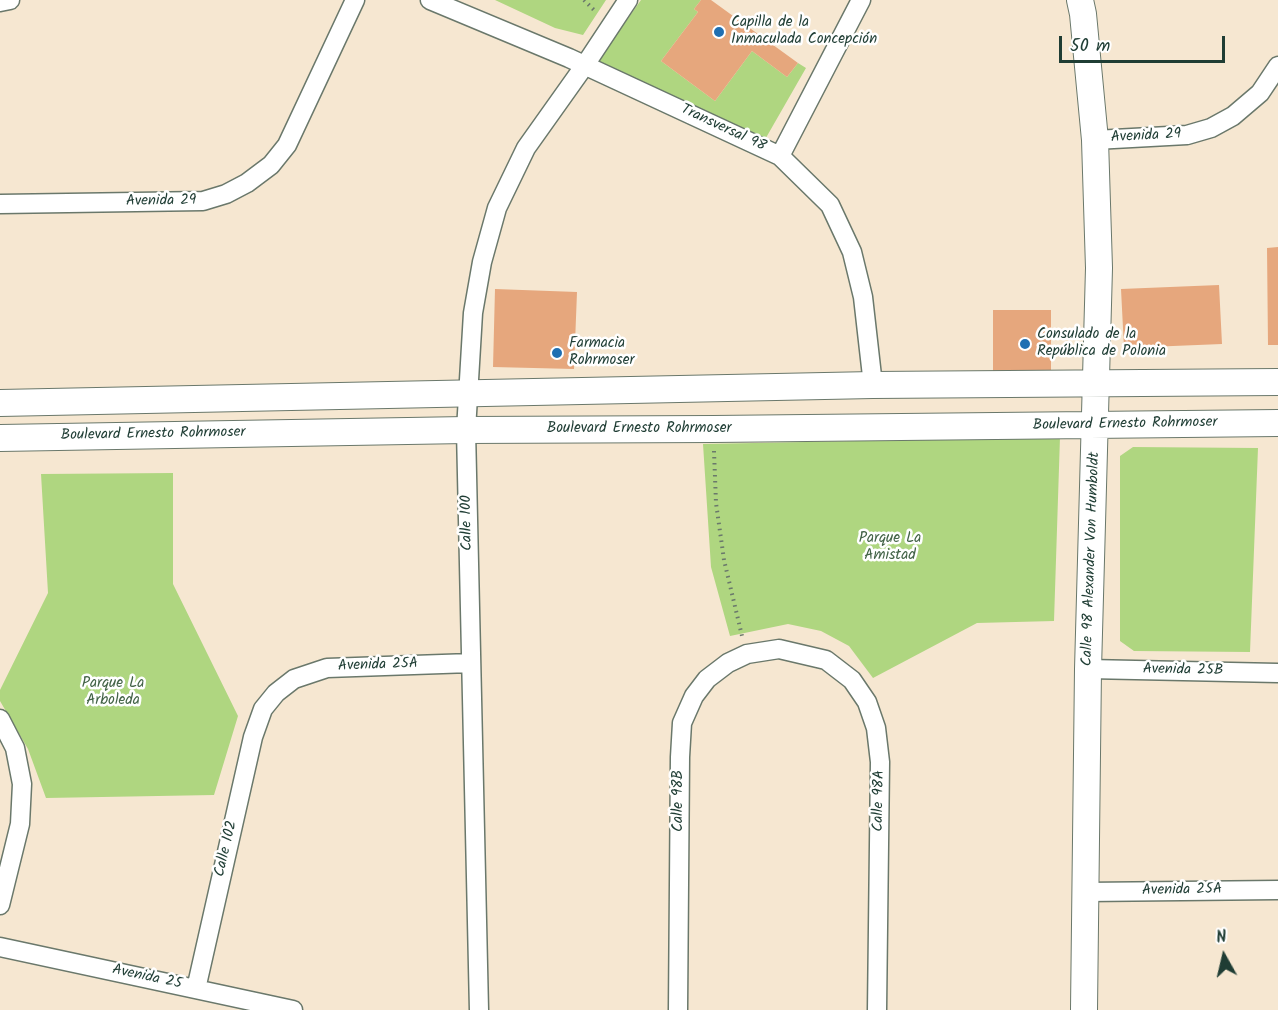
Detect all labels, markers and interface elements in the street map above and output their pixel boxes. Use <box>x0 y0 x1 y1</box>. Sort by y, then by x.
place label: Capilla de la Inmaculada Concepción <box>731 14 877 49</box>
scale bar <box>1062 24 1228 62</box>
marker: Capilla de la Inmaculada Concepción <box>712 25 726 39</box>
text: 50 m <box>1070 32 1110 61</box>
street label: Transversal 98 <box>678 101 768 157</box>
street label: Avenida 29 <box>1110 126 1182 148</box>
street label: Avenida 29 <box>126 192 196 212</box>
place label: Consulado de la República de Polonia <box>1037 326 1166 361</box>
place label: Farmacia Rohrmoser <box>569 335 634 370</box>
marker: Consulado de la República de Polonia <box>1018 337 1032 351</box>
marker: Farmacia Rohrmoser <box>550 346 564 360</box>
street label: Boulevard Ernesto Rohrmoser <box>1033 414 1217 436</box>
street label: Boulevard Ernesto Rohrmoser <box>547 420 731 438</box>
street label: Boulevard Ernesto Rohrmoser <box>61 424 245 446</box>
street label: Calle 98 Alexander Von Humboldt <box>1079 452 1105 666</box>
street label: Calle 100 <box>459 495 477 551</box>
park label: Parque La Amistad <box>859 530 921 565</box>
street label: Avenida 25A <box>338 656 418 676</box>
street label: Avenida 25B <box>1143 661 1223 681</box>
park label: Parque La Arboleda <box>82 675 144 710</box>
street label: Calle 98B <box>670 770 688 832</box>
street label: Calle 98A <box>870 770 890 832</box>
street label: Calle 102 <box>212 819 242 879</box>
street label: Avenida 25A <box>1142 881 1222 901</box>
text: N <box>1215 925 1228 951</box>
north arrow <box>1194 926 1254 986</box>
street label: Avenida 25 <box>110 962 184 994</box>

